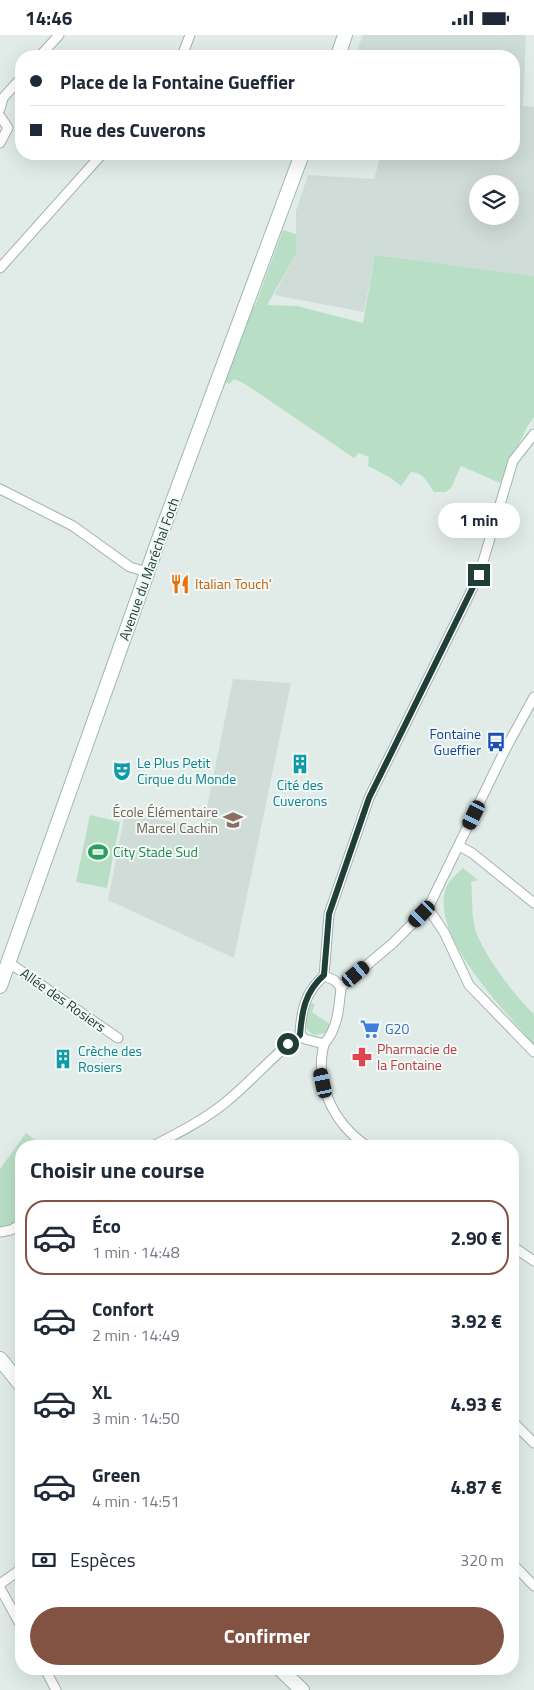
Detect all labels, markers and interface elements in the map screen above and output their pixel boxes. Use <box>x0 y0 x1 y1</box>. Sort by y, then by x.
text: 14:46 <box>25 3 72 32</box>
text: Place de la Fontaine Gueffier <box>60 67 295 96</box>
text: Rue des Cuverons <box>60 115 206 144</box>
map controls <box>469 175 519 225</box>
button: layers <box>469 175 519 225</box>
street label: Avenue du Maréchal Foch <box>113 495 184 643</box>
callout: 1 min <box>438 503 520 537</box>
text: 1 min <box>460 508 498 532</box>
route end <box>468 564 490 586</box>
restaurant icon: Italian Touch' <box>169 573 191 595</box>
place label: Italian Touch' <box>195 573 272 594</box>
place label: Fontaine Gueffier <box>429 723 481 760</box>
bus stop icon: Fontaine Gueffier <box>485 731 507 753</box>
place label: Le Plus Petit Cirque du Monde <box>137 752 236 789</box>
building icon: Cité des Cuverons <box>289 753 311 775</box>
theatre icon: Le Plus Petit Cirque du Monde <box>111 760 133 782</box>
place label: Cité des Cuverons <box>273 774 327 811</box>
car <box>460 798 487 832</box>
place label: École Élémentaire Marcel Cachin <box>113 801 218 838</box>
school or university icon: École Élémentaire Marcel Cachin <box>222 809 244 831</box>
sports icon: City Stade Sud <box>87 841 109 863</box>
place label: City Stade Sud <box>113 841 198 862</box>
car <box>406 898 437 930</box>
car <box>339 959 372 989</box>
street label: Allée des Rosiers <box>16 962 110 1037</box>
supermarket icon: G20 <box>359 1018 381 1040</box>
place label: G20 <box>385 1018 409 1039</box>
route start <box>277 1033 299 1055</box>
place label: Pharmacie de la Fontaine <box>377 1038 457 1075</box>
place label: Crèche des Rosiers <box>78 1040 142 1077</box>
pharmacy icon: Pharmacie de la Fontaine <box>351 1046 373 1068</box>
building icon: Crèche des Rosiers <box>52 1048 74 1070</box>
car <box>312 1067 333 1099</box>
text: Choisir une course <box>30 1153 204 1187</box>
text: Éco <box>92 1211 121 1240</box>
icon: car <box>32 1215 77 1260</box>
text: 2.90 € <box>450 1223 502 1252</box>
text: 1 min · 14:48 <box>92 1240 180 1264</box>
text: Confort <box>92 1294 154 1323</box>
icon: car <box>32 1298 77 1343</box>
text: 3.92 € <box>450 1306 502 1335</box>
text: 2 min · 14:49 <box>92 1323 180 1347</box>
text: XL <box>92 1377 112 1406</box>
icon: car <box>32 1381 77 1426</box>
text: 4.93 € <box>450 1389 502 1418</box>
text: 3 min · 14:50 <box>92 1406 180 1430</box>
text: Green <box>92 1460 141 1489</box>
icon: car <box>32 1464 77 1509</box>
text: 4.87 € <box>450 1472 502 1501</box>
text: 4 min · 14:51 <box>92 1489 180 1513</box>
text: Espèces <box>70 1545 136 1574</box>
icon: cash <box>30 1546 58 1574</box>
text: 320 m <box>460 1548 504 1572</box>
button: Confirmer <box>30 1607 504 1665</box>

